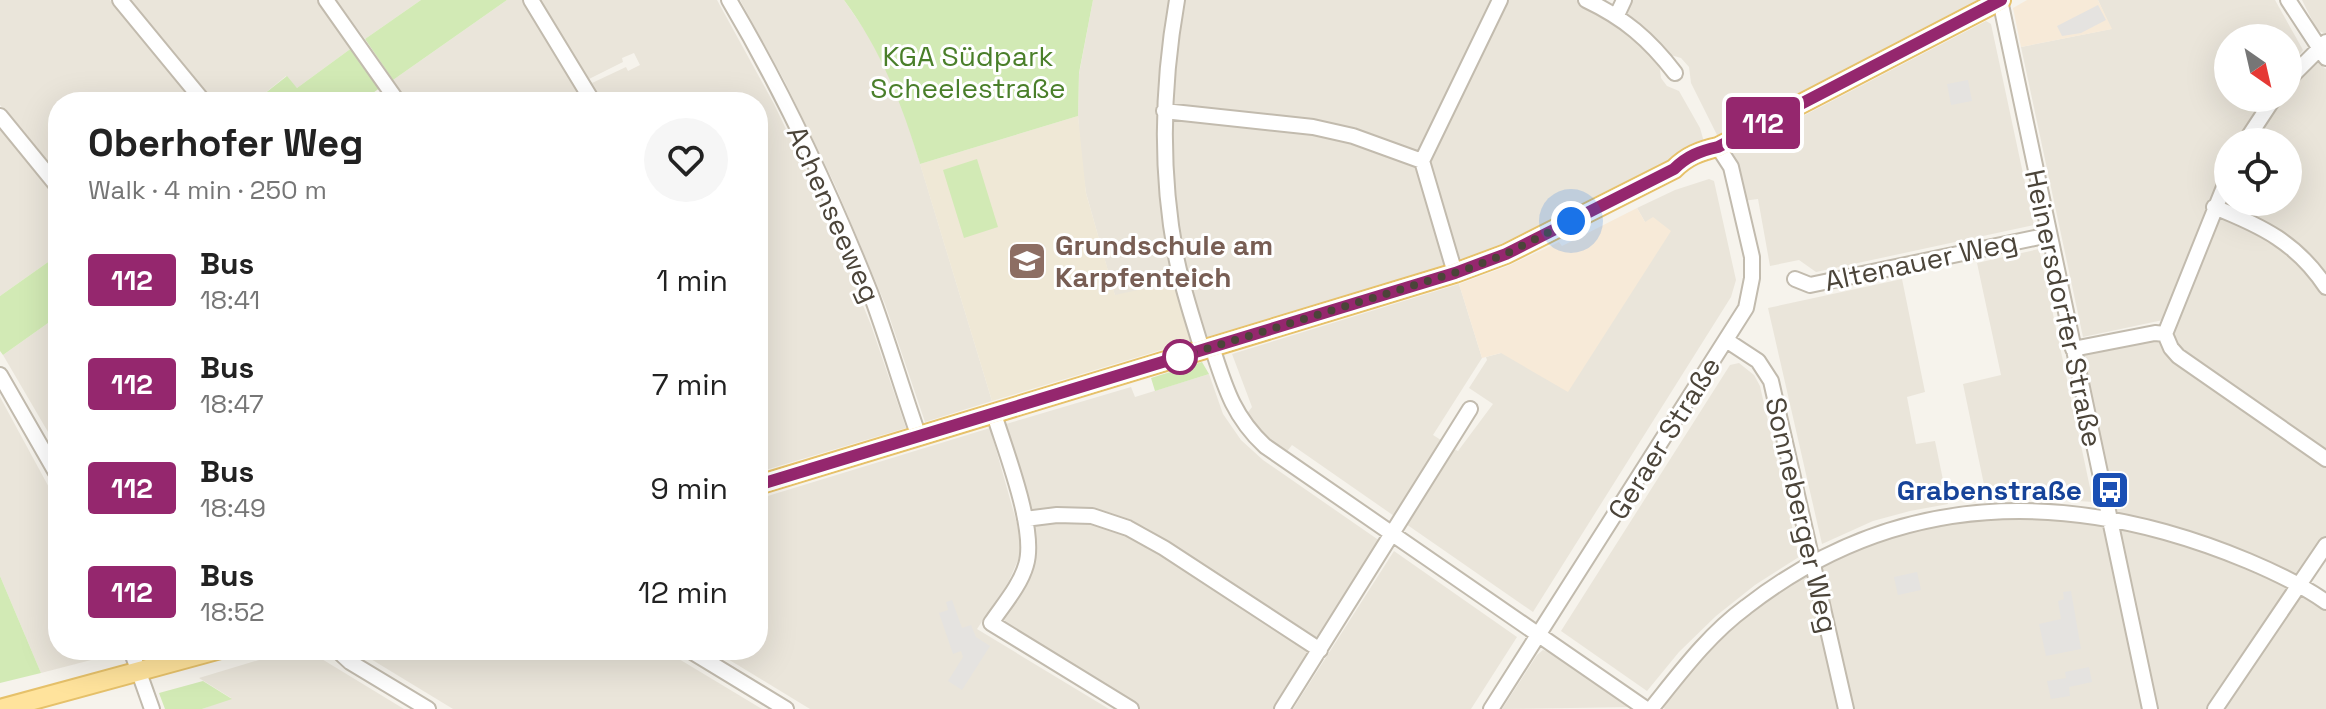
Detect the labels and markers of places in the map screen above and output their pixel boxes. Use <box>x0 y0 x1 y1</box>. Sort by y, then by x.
place label: Grundschule am Karpfenteich <box>1055 227 1273 295</box>
school or university icon: Grundschule am Karpfenteich <box>1006 240 1048 282</box>
unlabelled marker <box>1163 340 1197 374</box>
bus stop icon: Grabenstraße <box>2089 469 2131 511</box>
place label: Grabenstraße <box>1897 472 2082 508</box>

